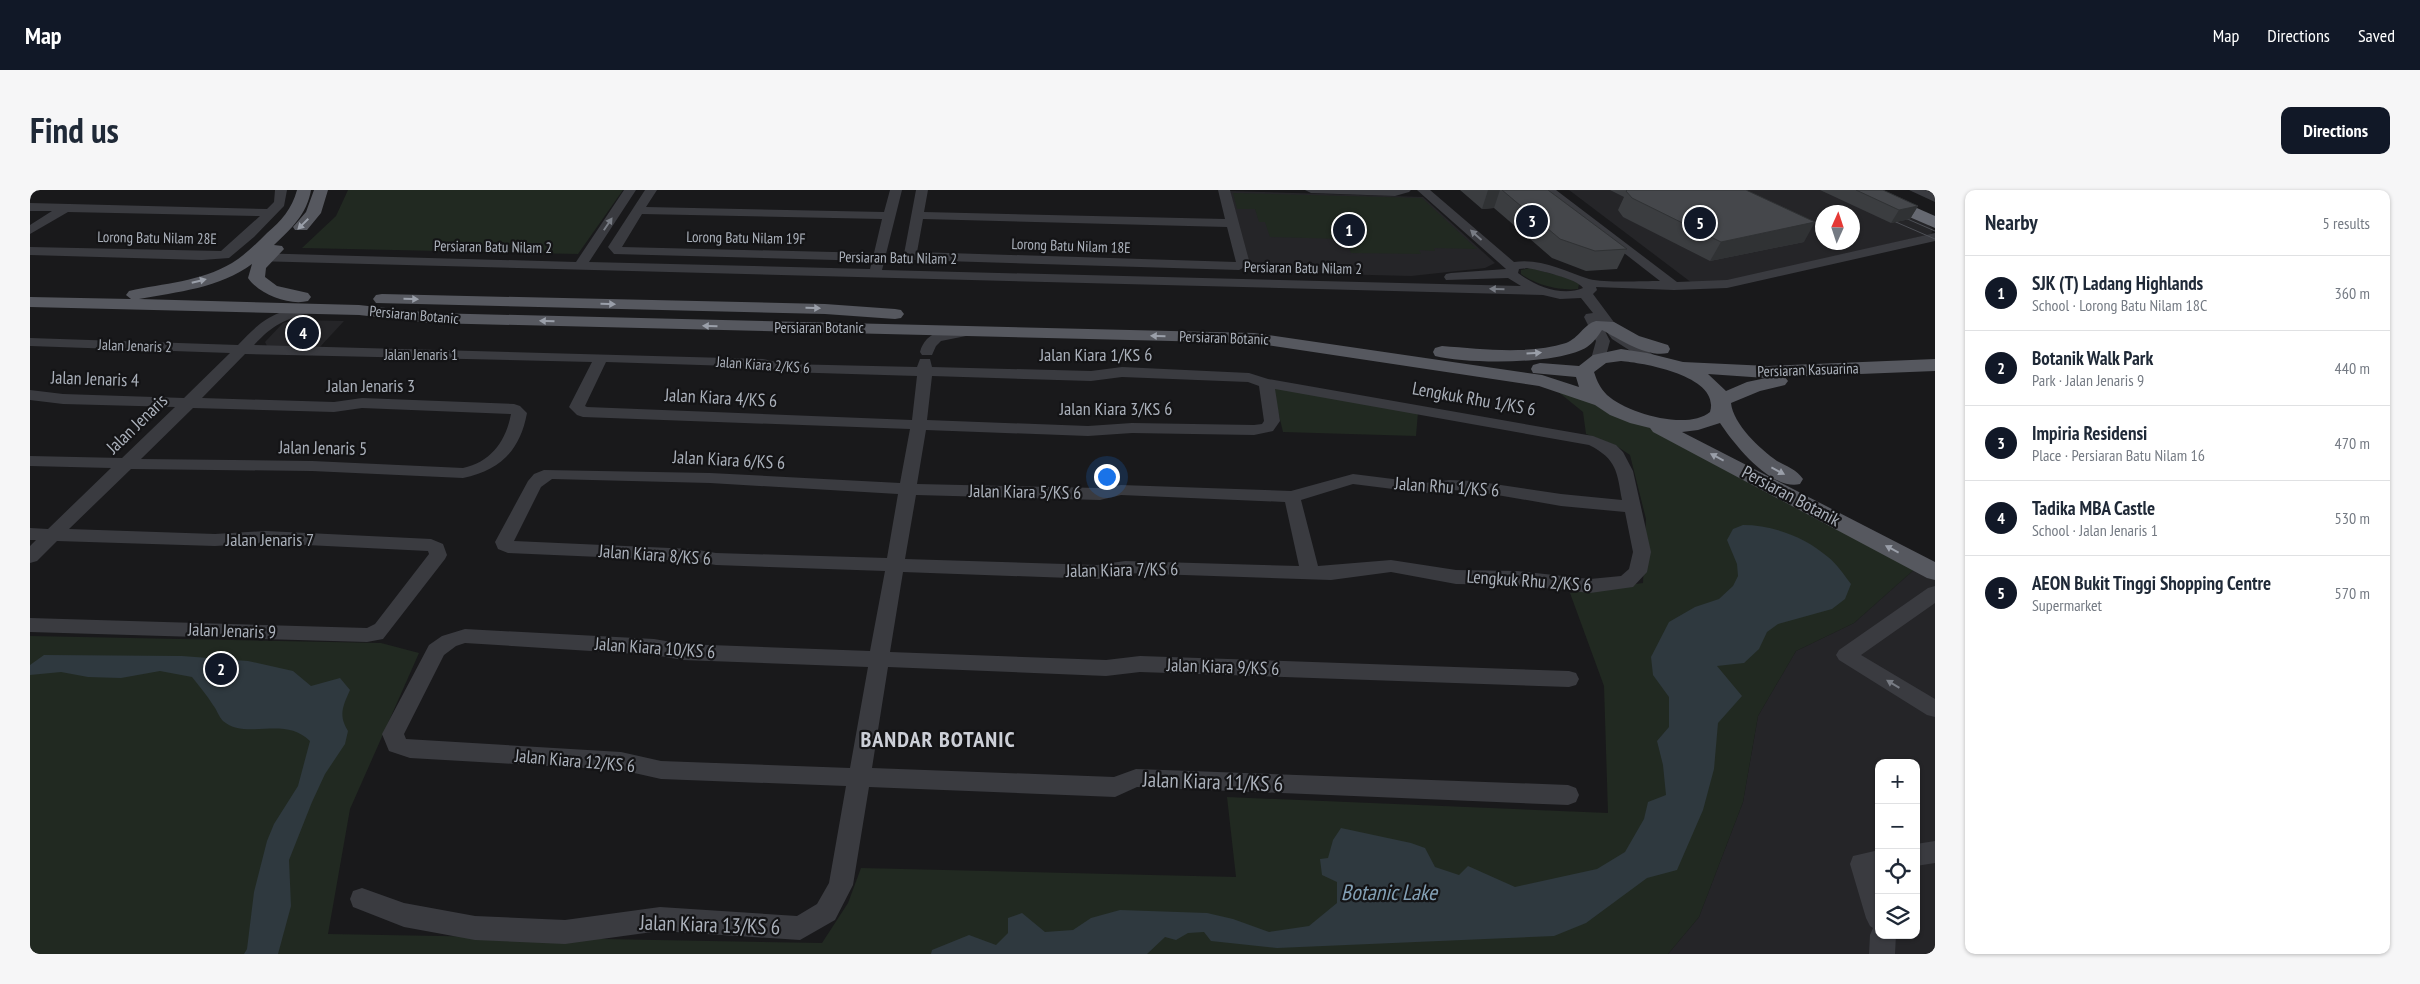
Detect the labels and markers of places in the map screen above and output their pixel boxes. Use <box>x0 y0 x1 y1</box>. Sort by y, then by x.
pin: 3 <box>1516 202 1548 240</box>
pin: 5 <box>1684 204 1716 242</box>
pin: 1 <box>1333 211 1365 249</box>
pin: 4 <box>287 314 319 352</box>
pin: 2 <box>205 650 237 688</box>

